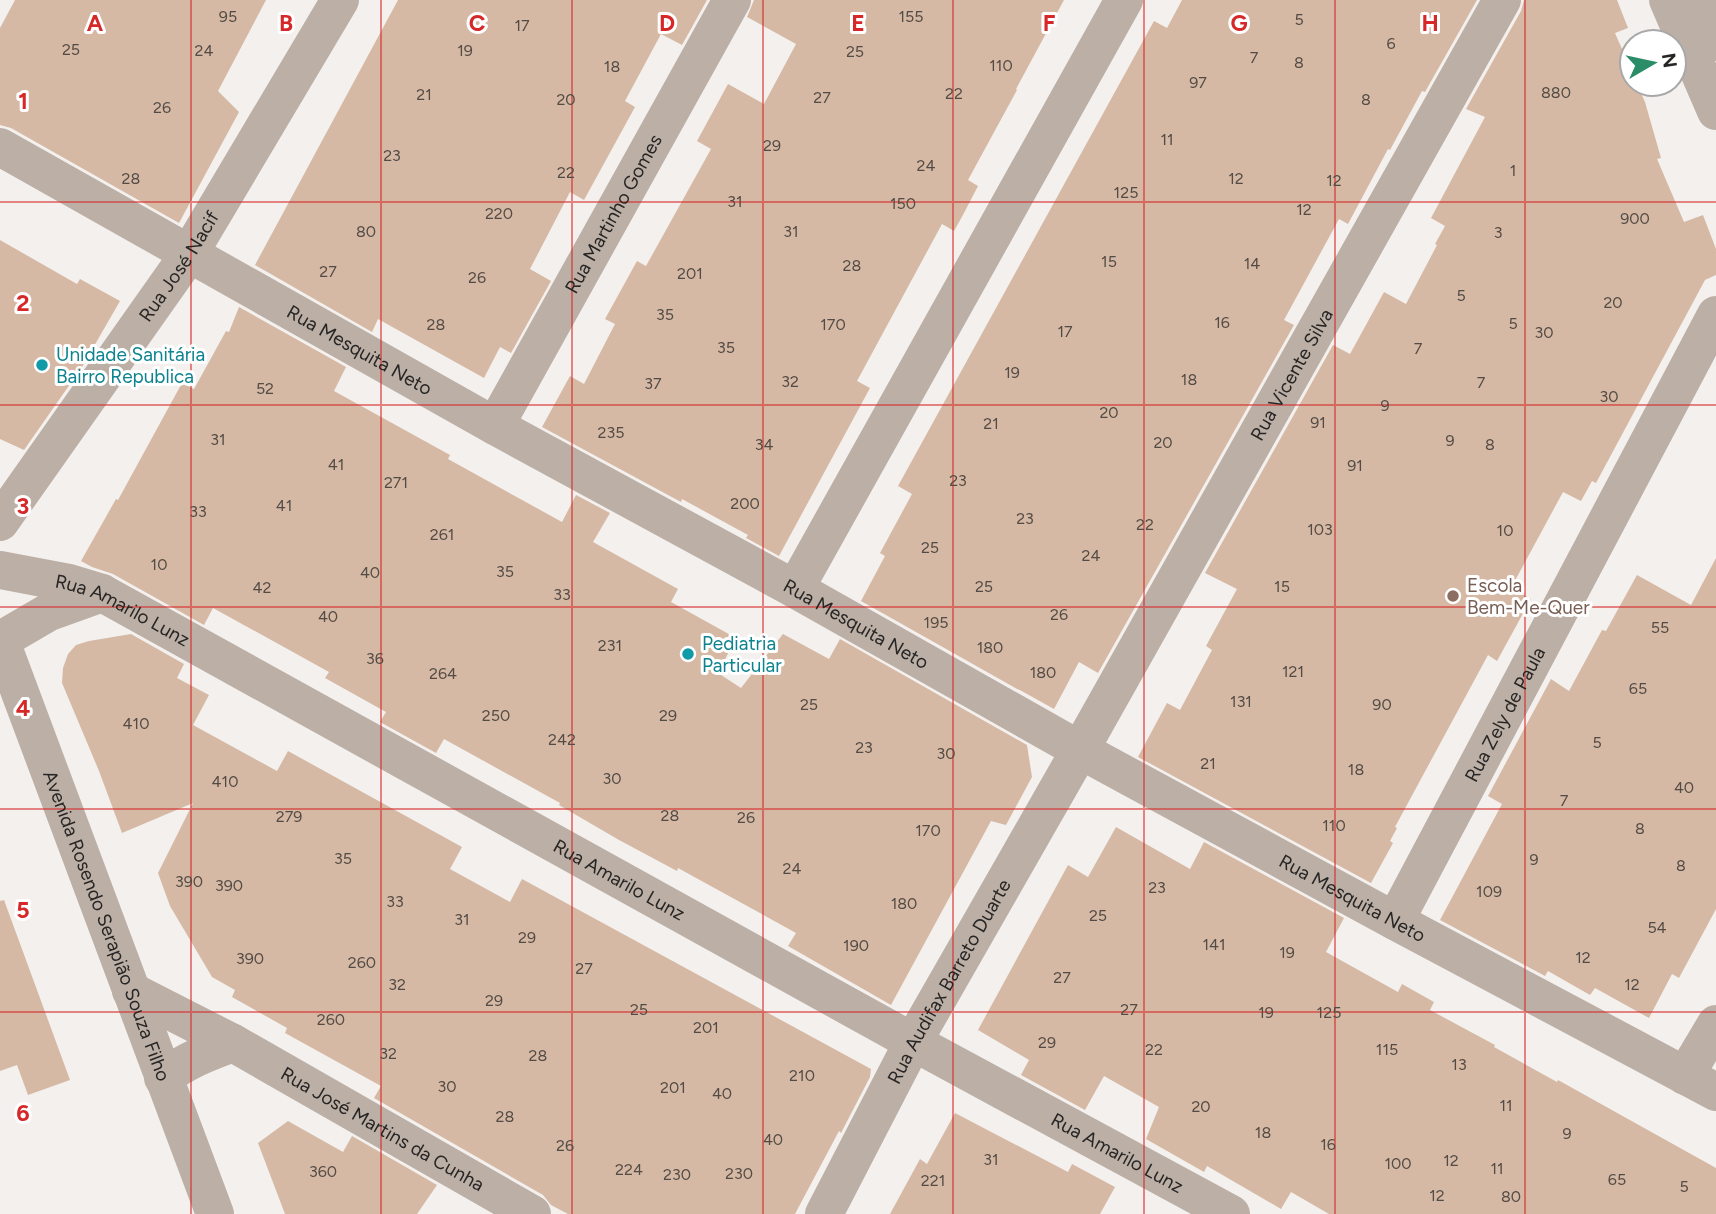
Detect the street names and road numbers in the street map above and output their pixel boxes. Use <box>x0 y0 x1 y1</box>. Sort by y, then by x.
street label: Rua Martinho Gomes <box>560 130 667 297</box>
street label: Rua José Nacif <box>134 207 223 326</box>
street label: Rua Mesquita Neto <box>283 300 436 400</box>
street label: Rua Vicente Silva <box>1245 304 1338 444</box>
street label: Rua Amarilo Lunz <box>53 569 194 651</box>
street label: Rua Mesquita Neto <box>780 574 933 674</box>
street label: Rua Zely de Paula <box>1459 643 1550 786</box>
street label: Avenida Rosendo Serapião Souza Filho <box>39 767 176 1084</box>
street label: Rua Amarilo Lunz <box>549 834 689 925</box>
street label: Rua Mesquita Neto <box>1275 849 1430 947</box>
street label: Rua Audifax Barreto Duarte <box>882 875 1015 1087</box>
street label: Rua José Martins da Cunha <box>277 1061 489 1196</box>
street label: Rua Amarilo Lunz <box>1047 1107 1187 1198</box>

